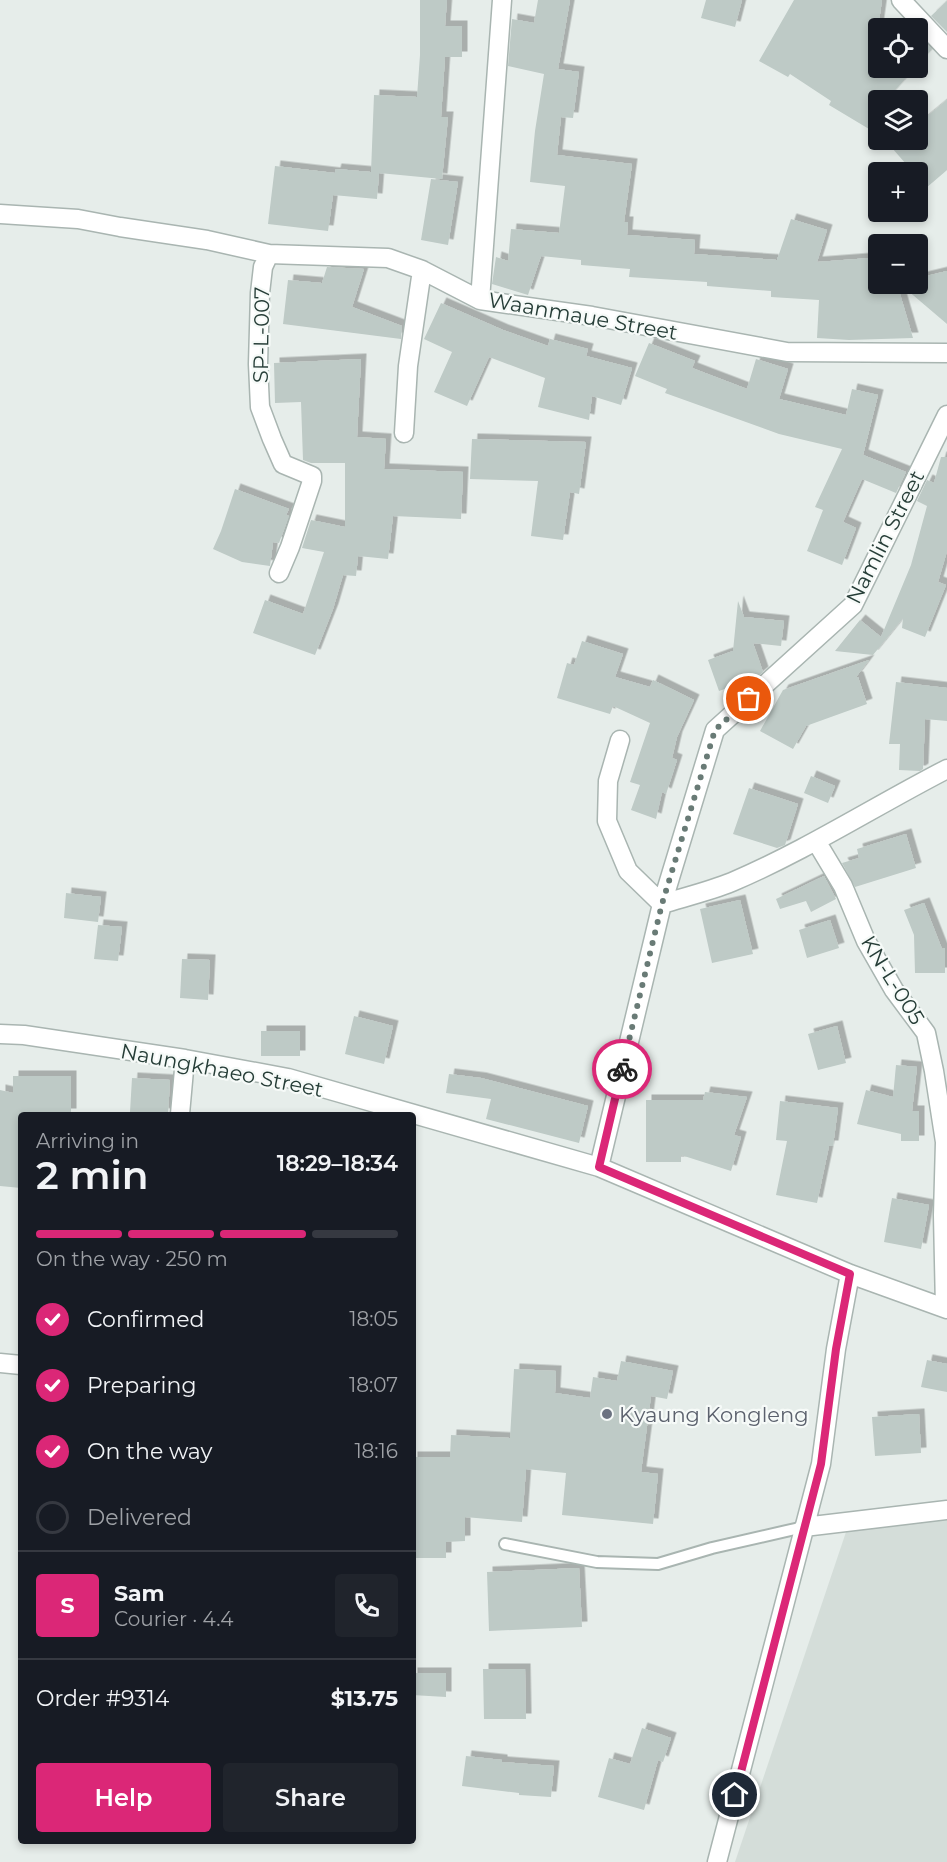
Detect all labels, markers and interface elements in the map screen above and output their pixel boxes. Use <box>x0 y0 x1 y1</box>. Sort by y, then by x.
map controls <box>868 18 928 294</box>
button: locate <box>868 18 928 78</box>
button: layers <box>868 90 928 150</box>
button: + <box>868 162 928 222</box>
button: − <box>868 234 928 294</box>
street label: SP-L-007 <box>248 287 274 383</box>
street label: Waanmaue Street <box>486 287 680 345</box>
street label: Namlin Street <box>841 466 929 608</box>
pin <box>723 673 774 724</box>
icon: bag <box>732 682 765 715</box>
street label: KN-L-005 <box>856 931 930 1029</box>
street label: Naungkhaeo Street <box>118 1038 326 1102</box>
courier <box>592 1039 652 1099</box>
icon: bike <box>606 1053 639 1086</box>
text: Arriving in <box>36 1129 139 1153</box>
text: 18:29–18:34 <box>277 1150 398 1177</box>
text: 2 min <box>36 1151 149 1199</box>
text: On the way · 250 m <box>36 1247 228 1271</box>
icon: check <box>36 1303 69 1336</box>
text: Confirmed <box>87 1306 204 1333</box>
text: 18:05 <box>349 1307 398 1331</box>
icon: check <box>36 1369 69 1402</box>
text: Preparing <box>87 1372 196 1399</box>
text: 18:07 <box>349 1373 398 1397</box>
place label: Kyaung Kongleng <box>619 1402 809 1427</box>
marker: Kyaung Kongleng <box>600 1407 614 1421</box>
icon: check <box>36 1435 69 1468</box>
text: On the way <box>87 1438 212 1465</box>
text: 18:16 <box>354 1439 398 1463</box>
text: Delivered <box>87 1504 192 1531</box>
button: phone <box>335 1574 398 1637</box>
text: Sam <box>114 1580 165 1607</box>
text: S <box>60 1592 75 1619</box>
text: Courier · 4.4 <box>114 1607 233 1631</box>
text: Order #9314 <box>36 1685 169 1712</box>
text: $13.75 <box>331 1685 398 1712</box>
button: Help <box>36 1763 211 1832</box>
button: Share <box>223 1763 398 1832</box>
pin <box>709 1769 760 1820</box>
icon: home <box>718 1778 751 1811</box>

